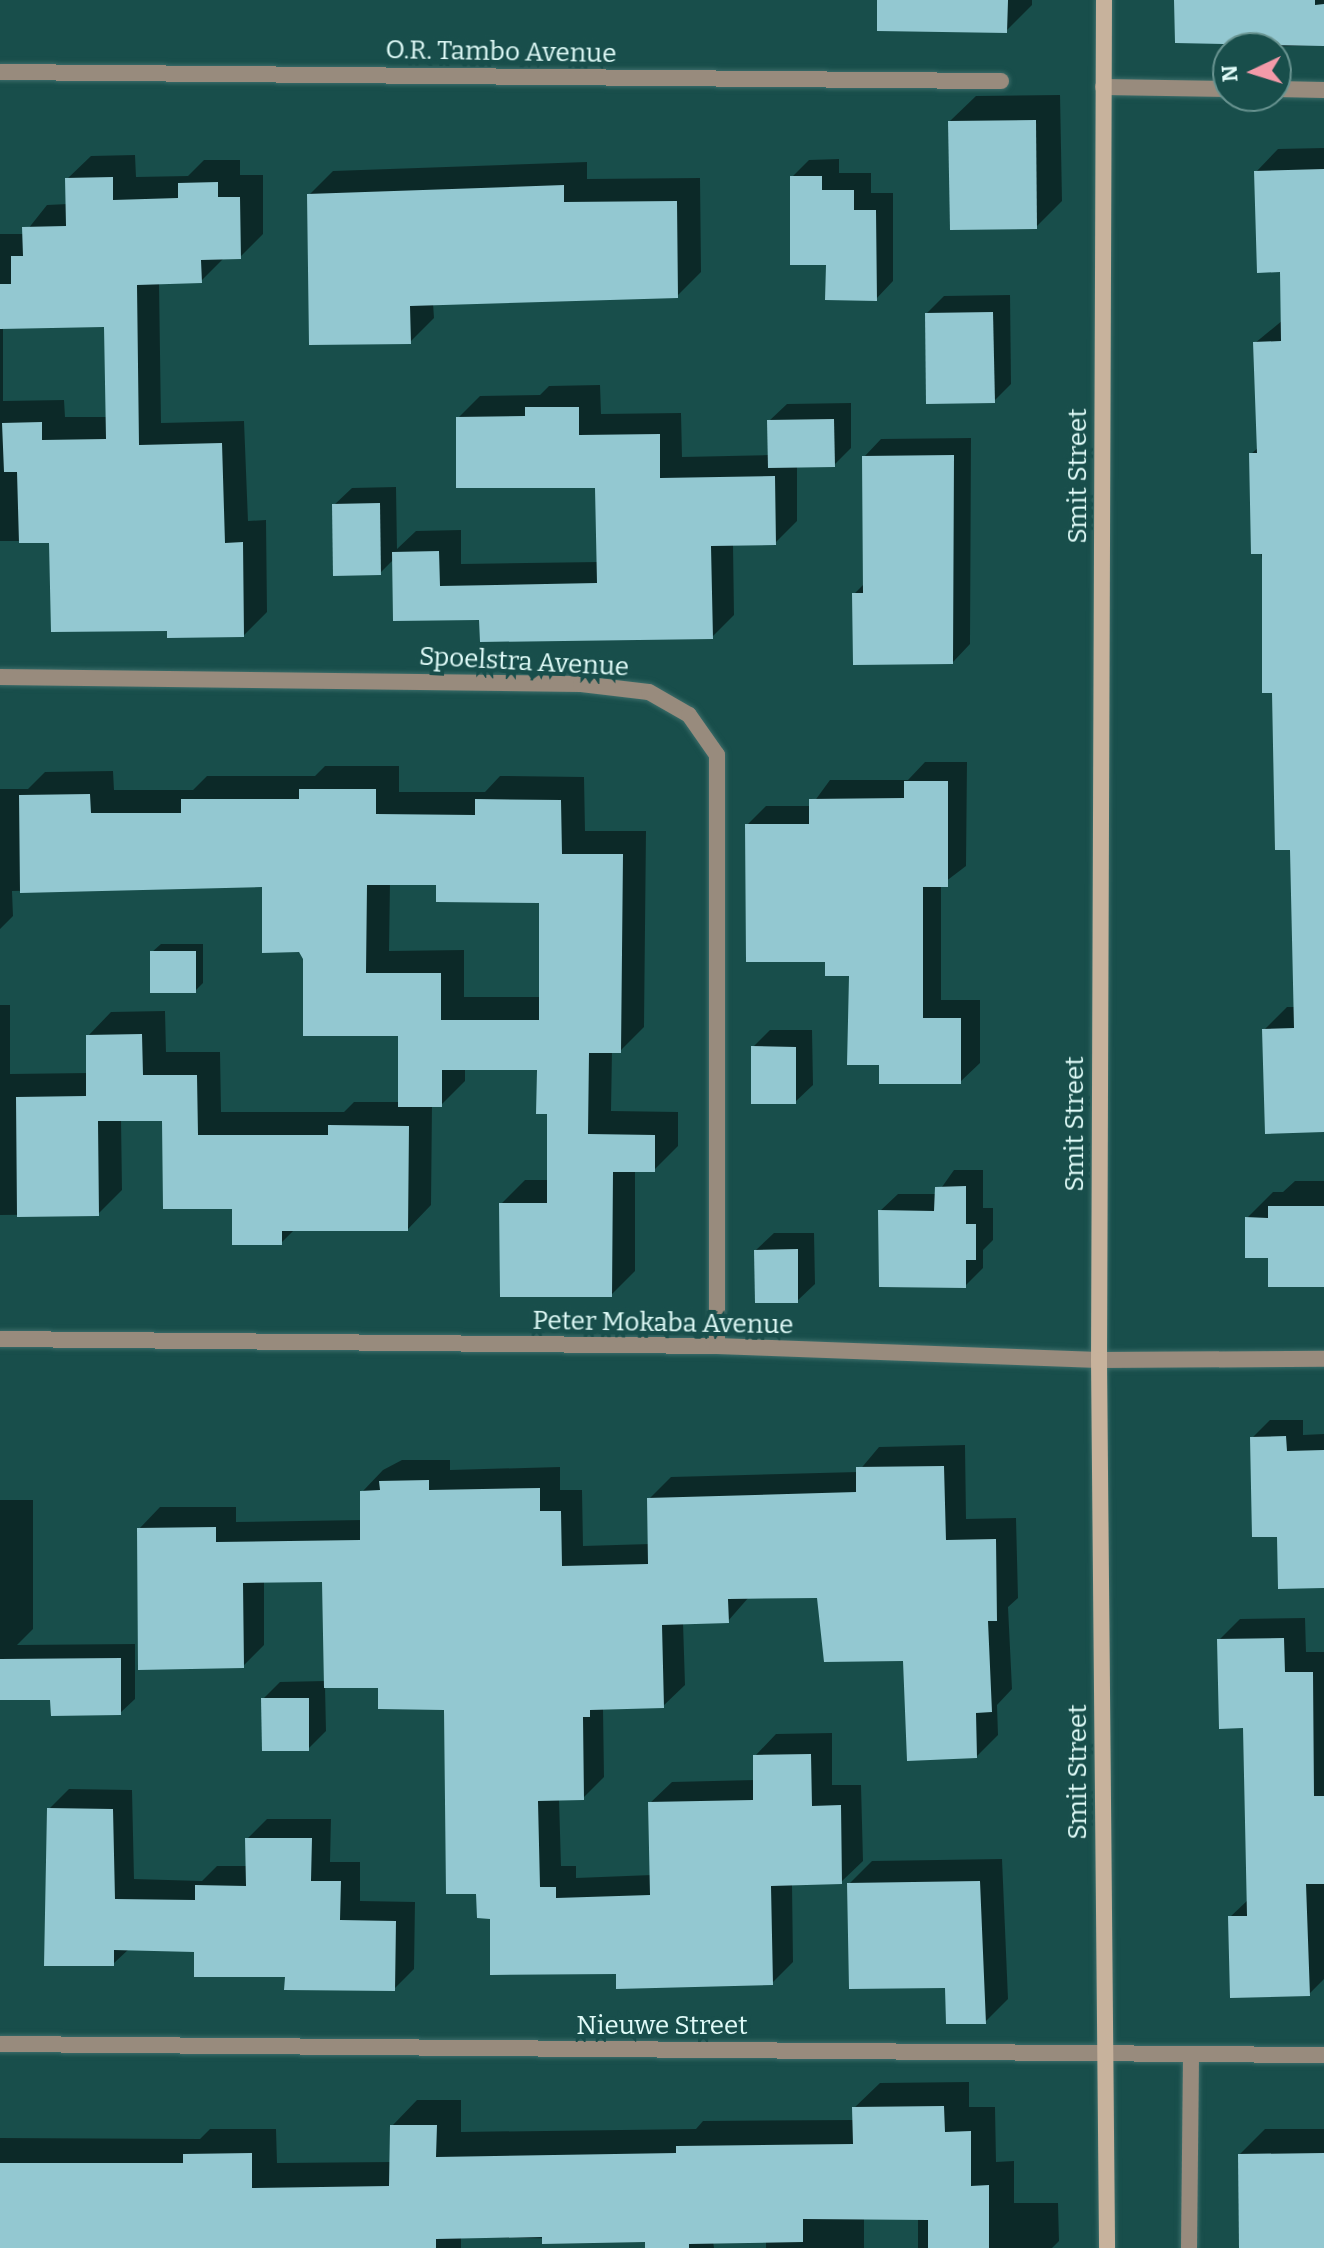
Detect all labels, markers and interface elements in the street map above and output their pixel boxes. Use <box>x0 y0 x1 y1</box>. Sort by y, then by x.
north arrow <box>1212 32 1292 112</box>
street label: O.R. Tambo Avenue <box>385 34 617 70</box>
text: N <box>1215 64 1244 83</box>
street label: Smit Street <box>1062 408 1094 544</box>
street label: Spoelstra Avenue <box>418 641 630 683</box>
street label: Smit Street <box>1059 1056 1091 1192</box>
street label: Peter Mokaba Avenue <box>532 1305 794 1341</box>
street label: Smit Street <box>1062 1704 1094 1840</box>
street label: Nieuwe Street <box>576 2010 748 2042</box>

